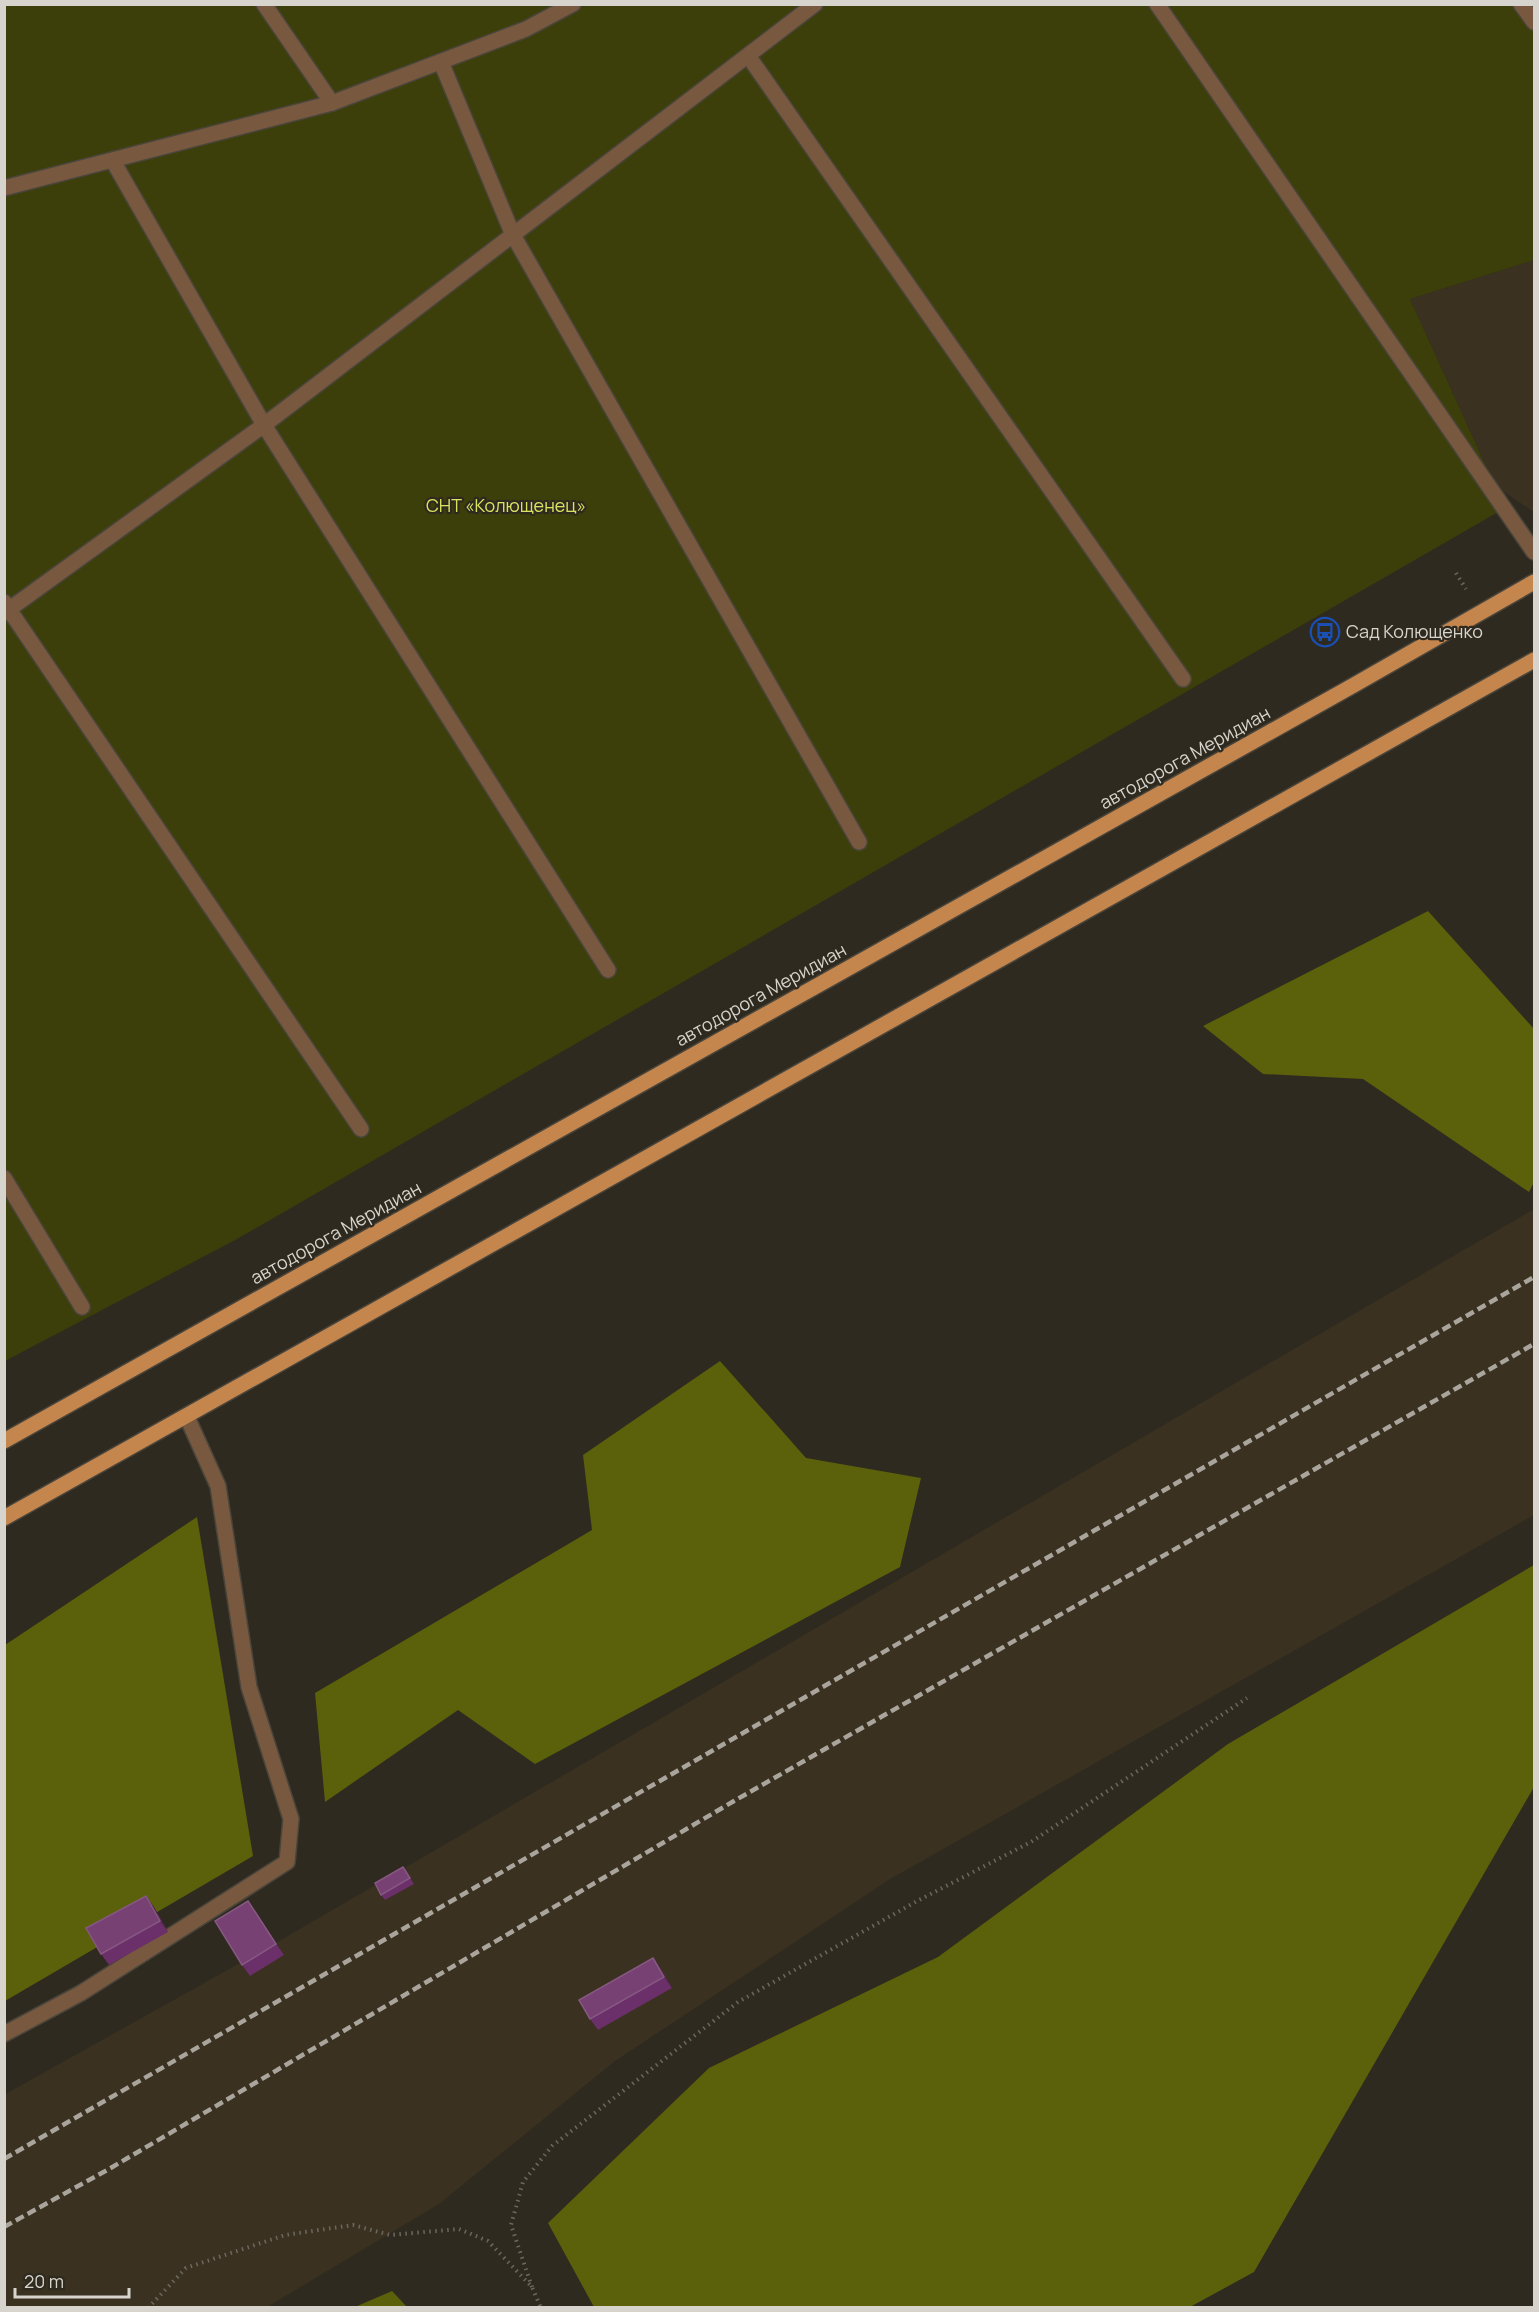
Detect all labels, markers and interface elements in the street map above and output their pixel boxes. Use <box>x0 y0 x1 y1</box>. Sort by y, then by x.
park label: СНТ «Колющенец» <box>426 493 586 517</box>
bus stop icon: Сад Колющенко <box>1309 616 1341 648</box>
place label: Сад Колющенко <box>1346 619 1483 643</box>
street label: автодорога Меридиан <box>1095 700 1274 814</box>
street label: автодорога Меридиан <box>671 937 850 1051</box>
street label: автодорога Меридиан <box>246 1175 425 1289</box>
scale bar <box>15 2261 129 2299</box>
text: 20 m <box>24 2269 64 2293</box>

